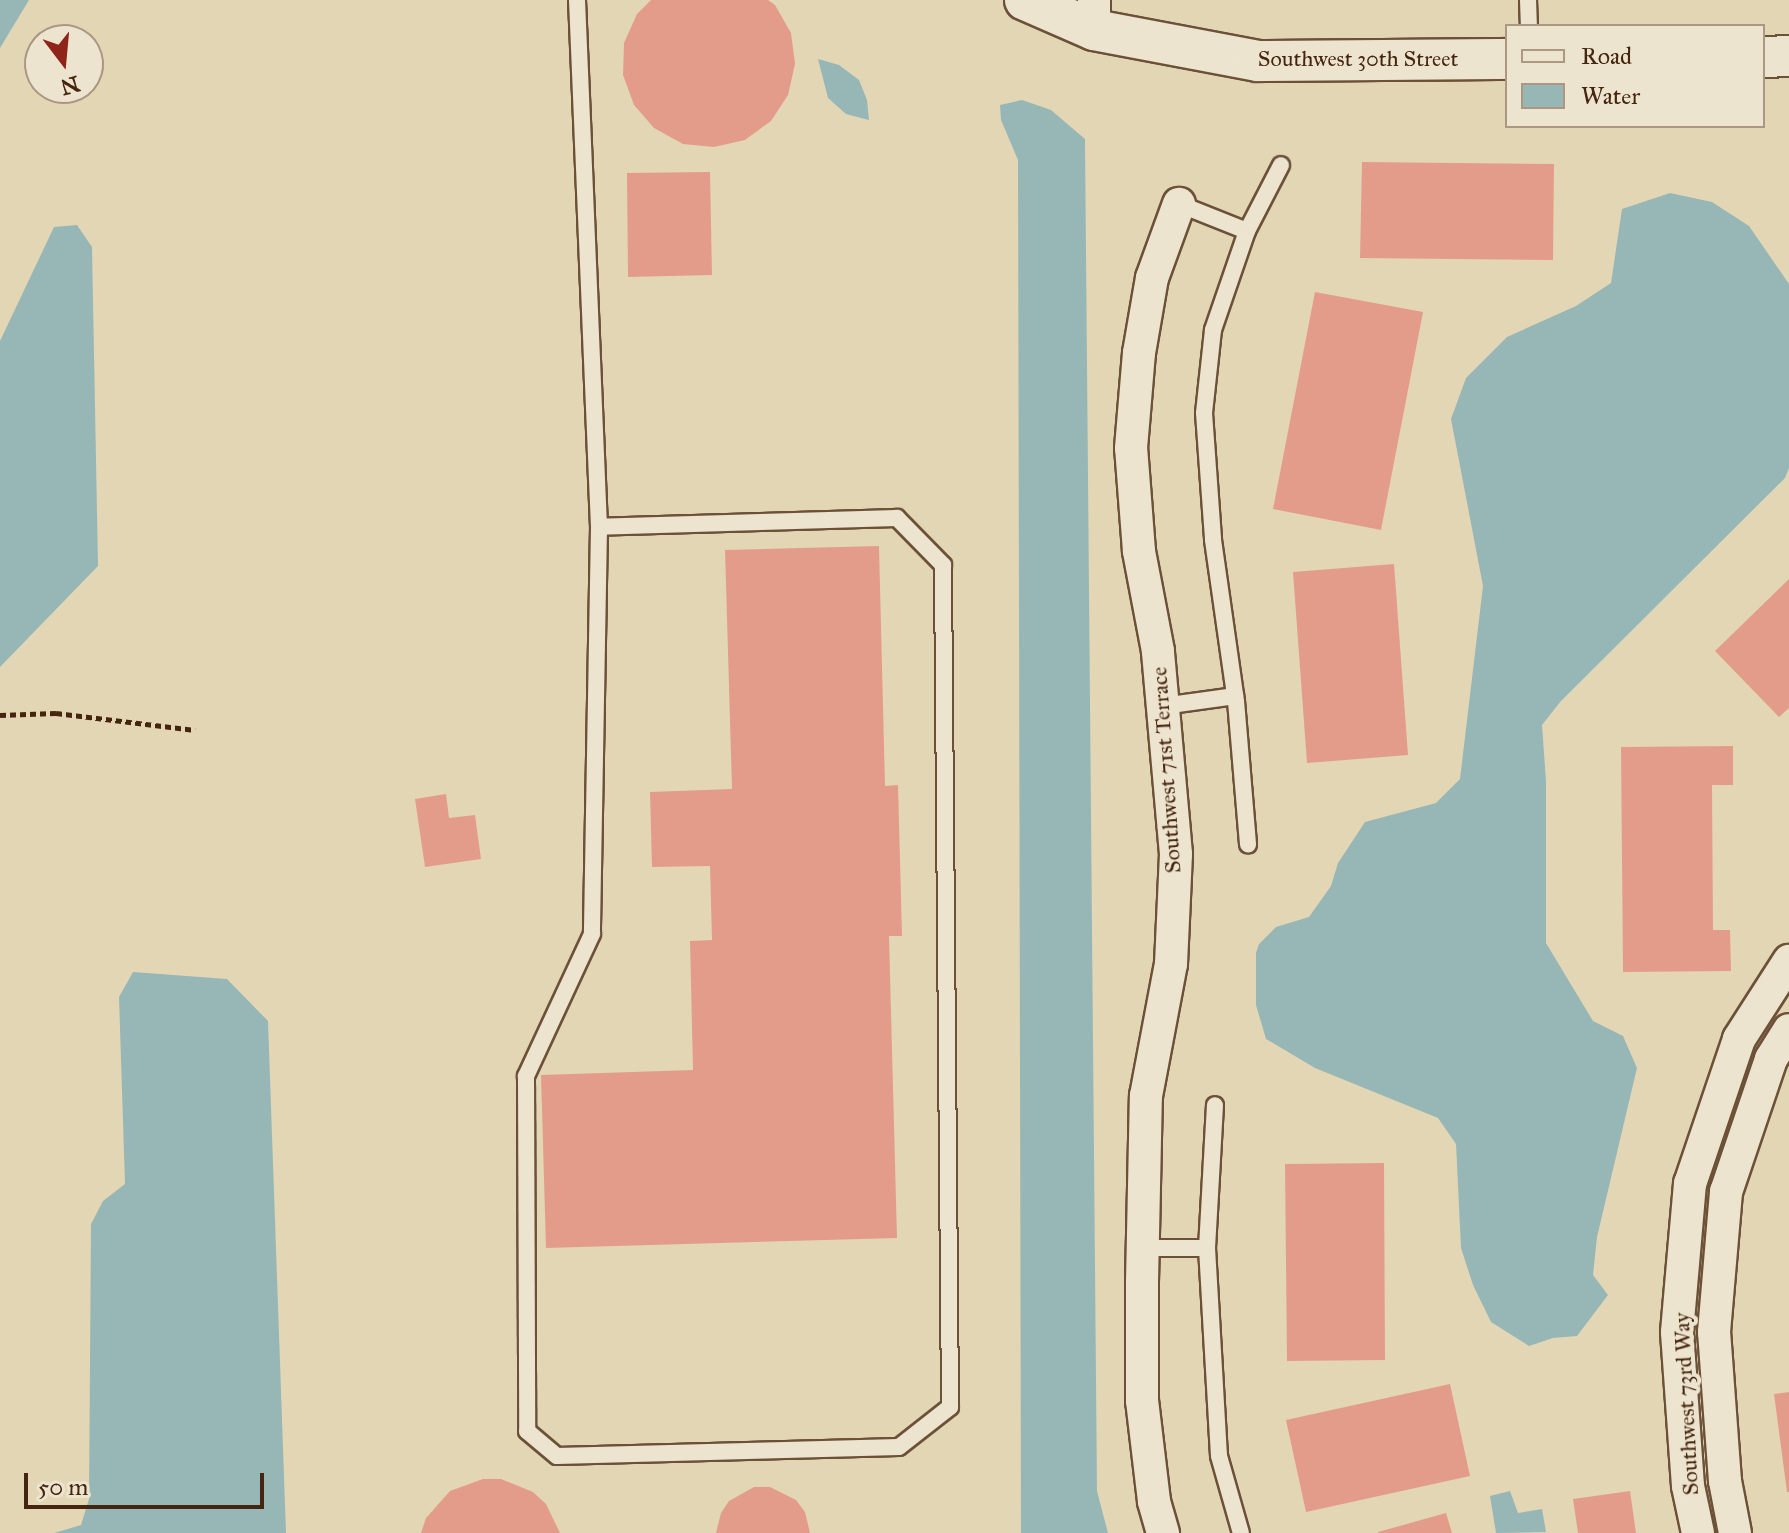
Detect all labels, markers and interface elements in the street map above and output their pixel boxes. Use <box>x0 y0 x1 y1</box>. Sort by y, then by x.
north arrow <box>24 24 104 104</box>
legend <box>1505 24 1765 128</box>
text: Road <box>1581 41 1632 71</box>
street label: Southwest 30th Street <box>1258 46 1458 72</box>
text: N <box>58 70 83 101</box>
text: Water <box>1581 81 1640 111</box>
street label: Southwest 71st Terrace <box>1146 666 1186 874</box>
street label: Southwest 73rd Way <box>1668 1312 1704 1496</box>
scale bar <box>28 1457 268 1507</box>
text: 50 m <box>38 1472 88 1502</box>

